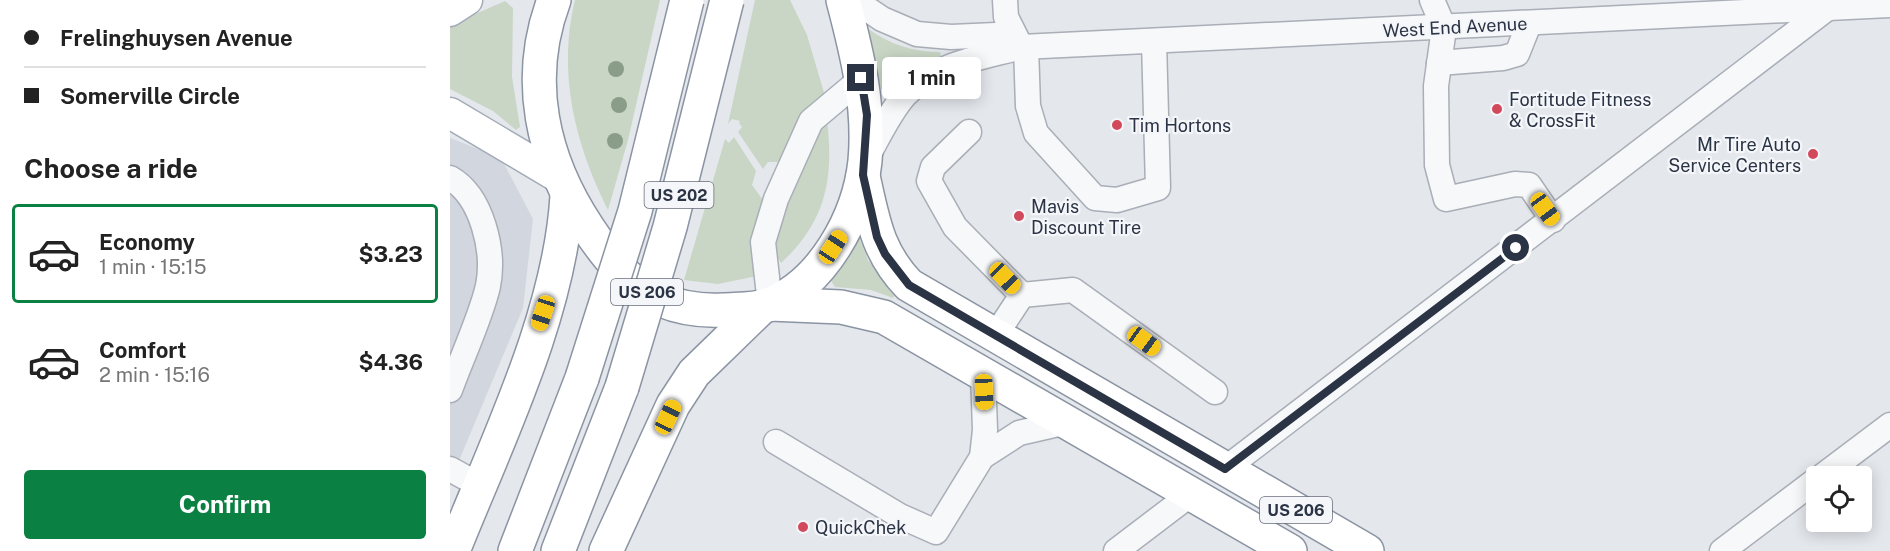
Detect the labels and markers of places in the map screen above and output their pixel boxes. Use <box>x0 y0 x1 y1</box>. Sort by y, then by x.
place label: Fortitude Fitness & CrossFit <box>1509 89 1651 131</box>
marker: Fortitude Fitness & CrossFit <box>1490 102 1504 116</box>
place label: Tim Hortons <box>1129 115 1231 136</box>
marker: Tim Hortons <box>1110 118 1124 132</box>
place label: Mr Tire Auto Service Centers <box>1668 134 1801 176</box>
marker: Mr Tire Auto Service Centers <box>1806 147 1820 161</box>
place label: Mavis Discount Tire <box>1031 196 1141 238</box>
marker: Mavis Discount Tire <box>1012 209 1026 223</box>
place label: QuickChek <box>815 517 906 538</box>
marker: QuickChek <box>796 520 810 534</box>

